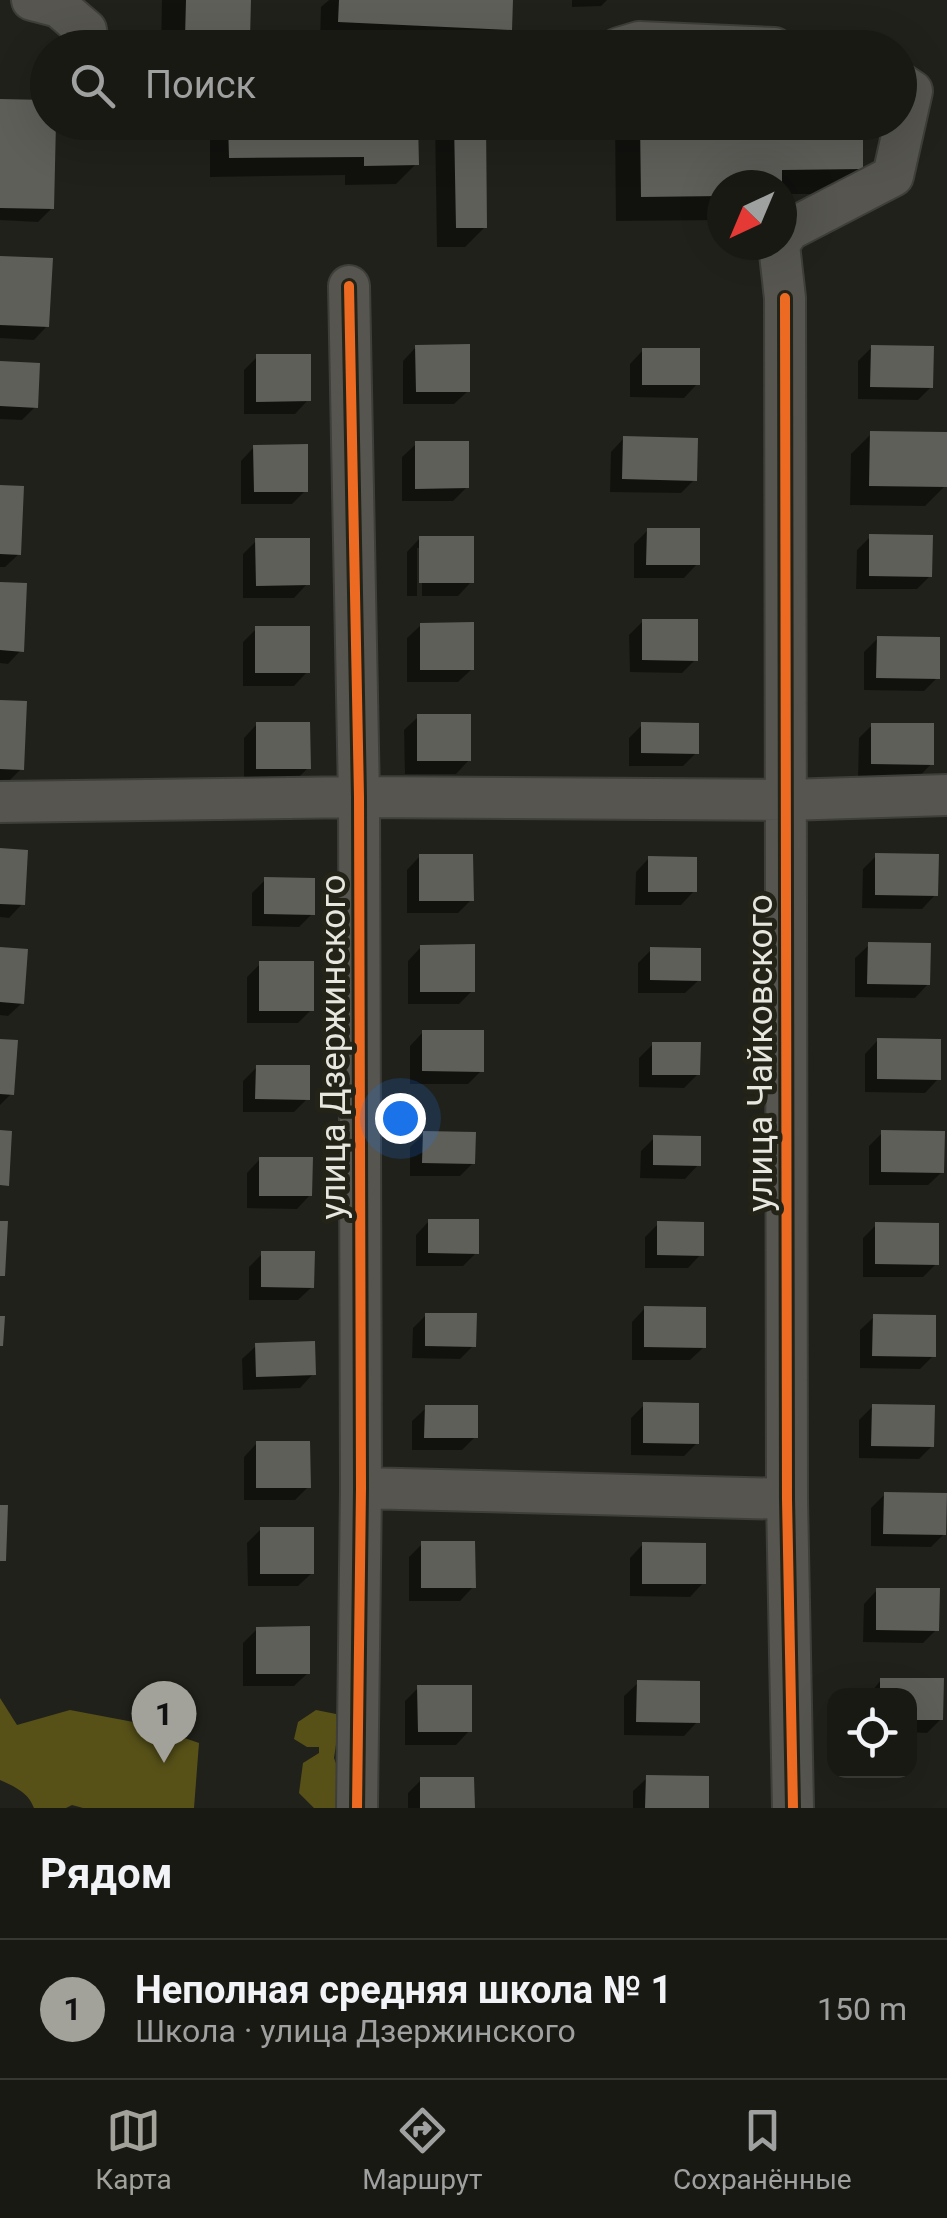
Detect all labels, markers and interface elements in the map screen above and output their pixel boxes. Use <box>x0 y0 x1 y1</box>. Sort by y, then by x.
search box <box>30 30 917 140</box>
icon: search <box>65 58 120 113</box>
text: Поиск <box>145 63 256 107</box>
north arrow <box>707 170 797 260</box>
street label: улица Дзержинского <box>313 874 354 1220</box>
street label: улица Чайковского <box>740 894 781 1212</box>
your location <box>375 1093 426 1144</box>
pin: 1 <box>132 1680 196 1763</box>
map controls <box>827 1688 917 1778</box>
button: locate <box>827 1688 917 1778</box>
text: Рядом <box>40 1849 173 1898</box>
text: Неполная средняя школа № 1 <box>135 1968 672 2012</box>
text: 1 <box>63 1990 82 2028</box>
text: 150 m <box>817 1990 907 2028</box>
text: Школа · улица Дзержинского <box>135 2012 576 2050</box>
tab: Карта <box>95 2103 172 2196</box>
tab: Маршрут <box>362 2103 483 2196</box>
tab: Сохранённые <box>673 2103 852 2196</box>

